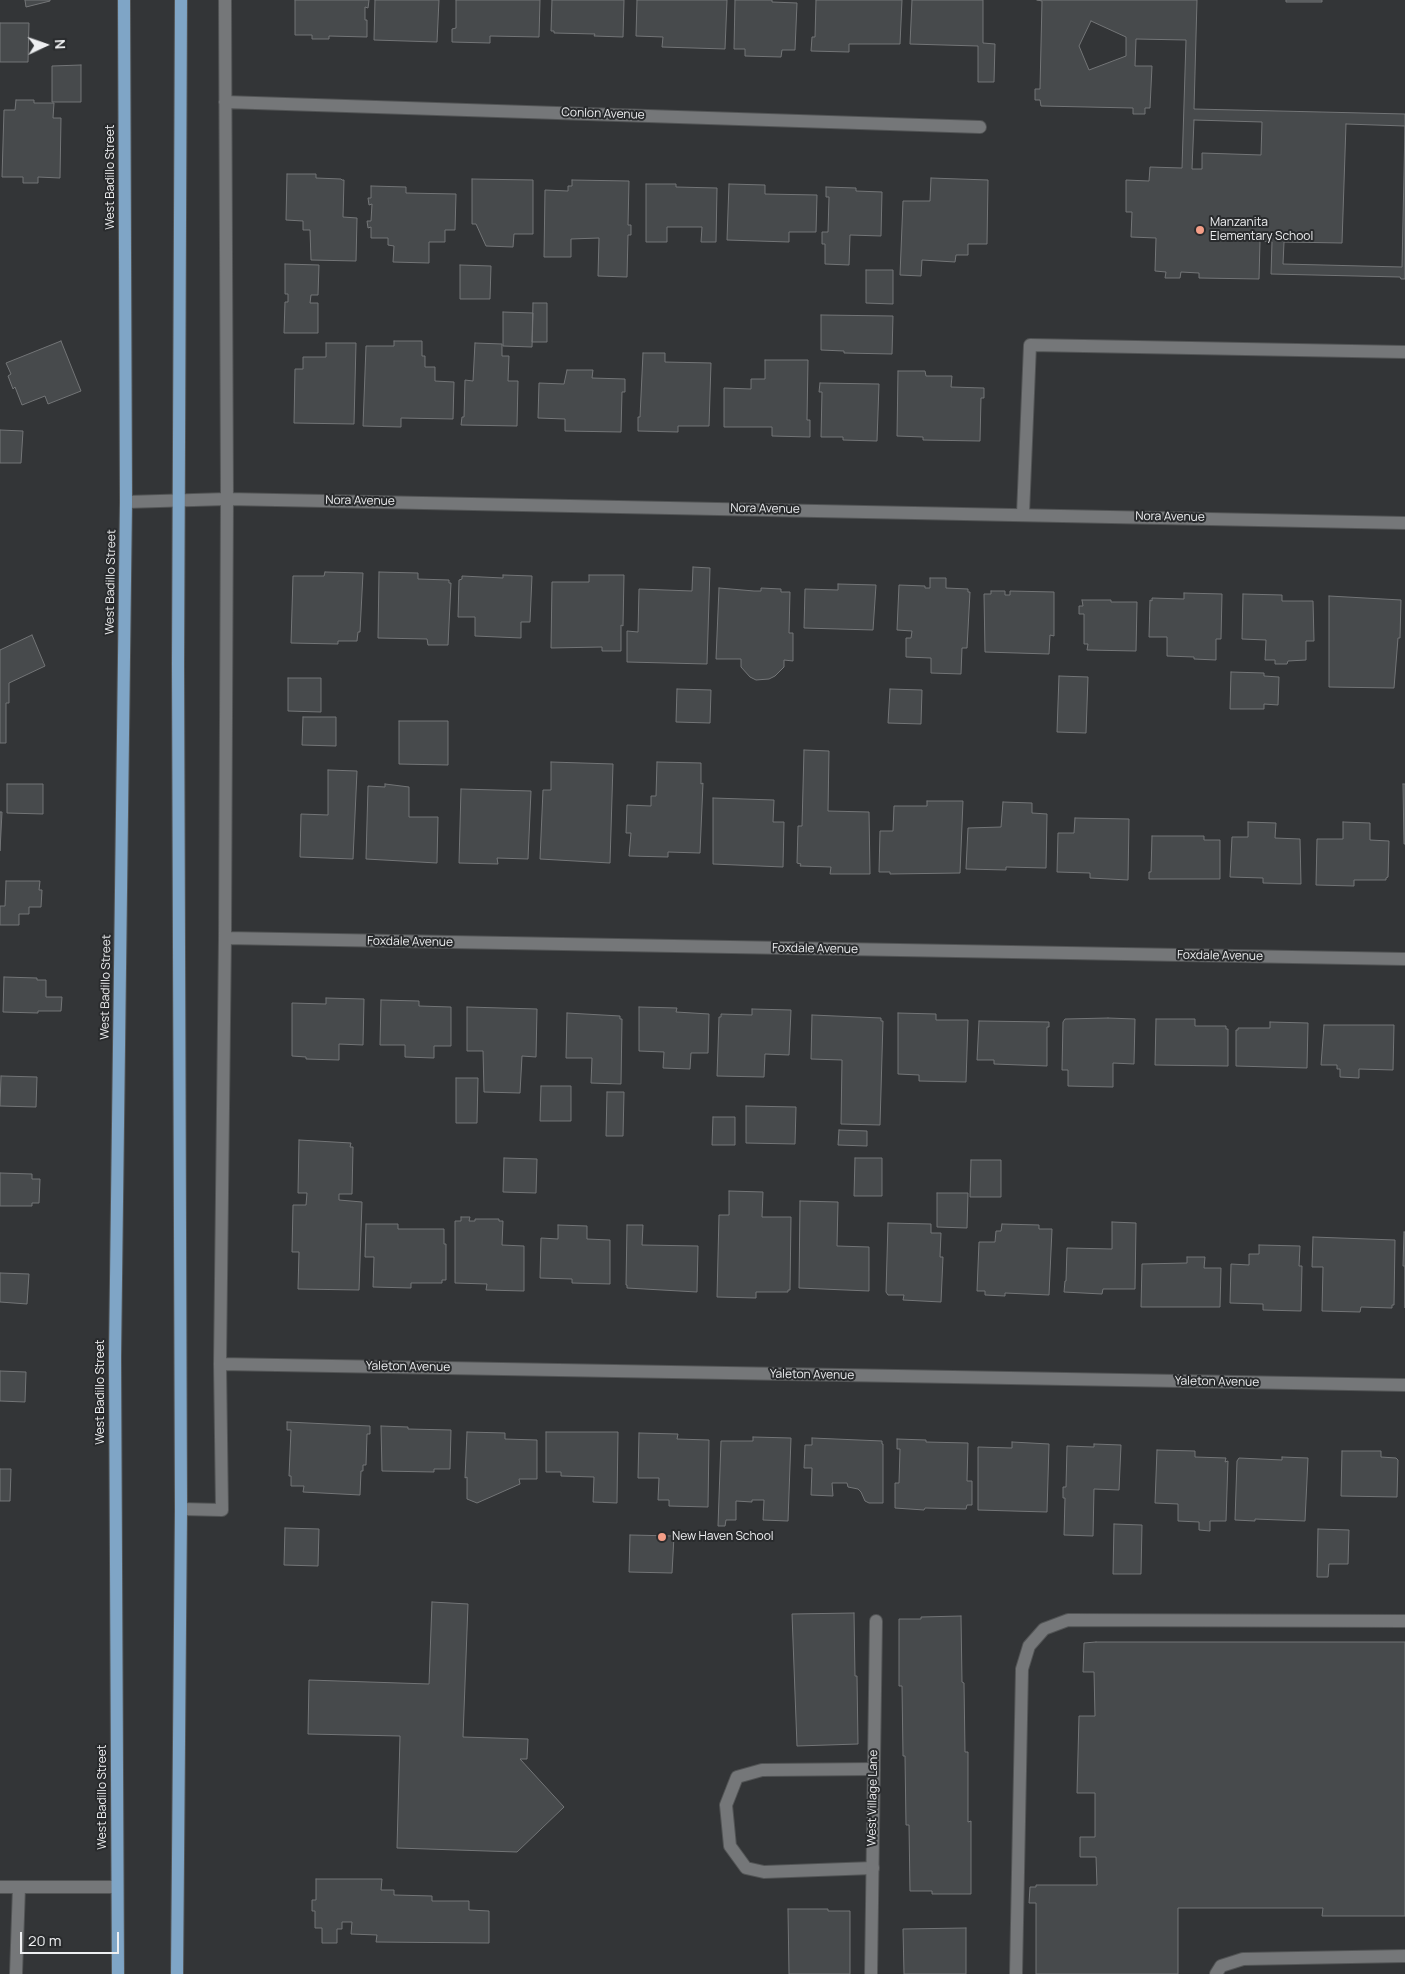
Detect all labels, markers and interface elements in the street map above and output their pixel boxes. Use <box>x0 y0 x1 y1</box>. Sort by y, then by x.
north arrow <box>20 20 70 70</box>
text: N <box>51 39 70 50</box>
street label: Conlon Avenue <box>561 105 645 123</box>
street label: West Badillo Street <box>104 124 118 230</box>
place label: Manzanita Elementary School <box>1210 216 1313 244</box>
marker: Manzanita Elementary School <box>1194 224 1206 236</box>
street label: Nora Avenue <box>325 493 395 509</box>
street label: Nora Avenue <box>730 501 800 517</box>
street label: Nora Avenue <box>1135 509 1205 525</box>
street label: West Badillo Street <box>103 529 119 635</box>
street label: West Badillo Street <box>98 934 114 1040</box>
street label: Foxdale Avenue <box>367 934 453 950</box>
street label: Foxdale Avenue <box>772 941 858 957</box>
street label: Foxdale Avenue <box>1177 948 1263 964</box>
street label: West Badillo Street <box>94 1339 108 1445</box>
street label: Yaleton Avenue <box>366 1359 450 1375</box>
street label: Yaleton Avenue <box>770 1367 854 1383</box>
street label: Yaleton Avenue <box>1175 1374 1259 1390</box>
place label: New Haven School <box>672 1530 774 1544</box>
marker: New Haven School <box>656 1531 668 1543</box>
street label: West Badillo Street <box>96 1744 110 1850</box>
street label: West Village Lane <box>865 1750 881 1846</box>
scale bar <box>22 1922 121 1954</box>
text: 20 m <box>28 1930 61 1951</box>

